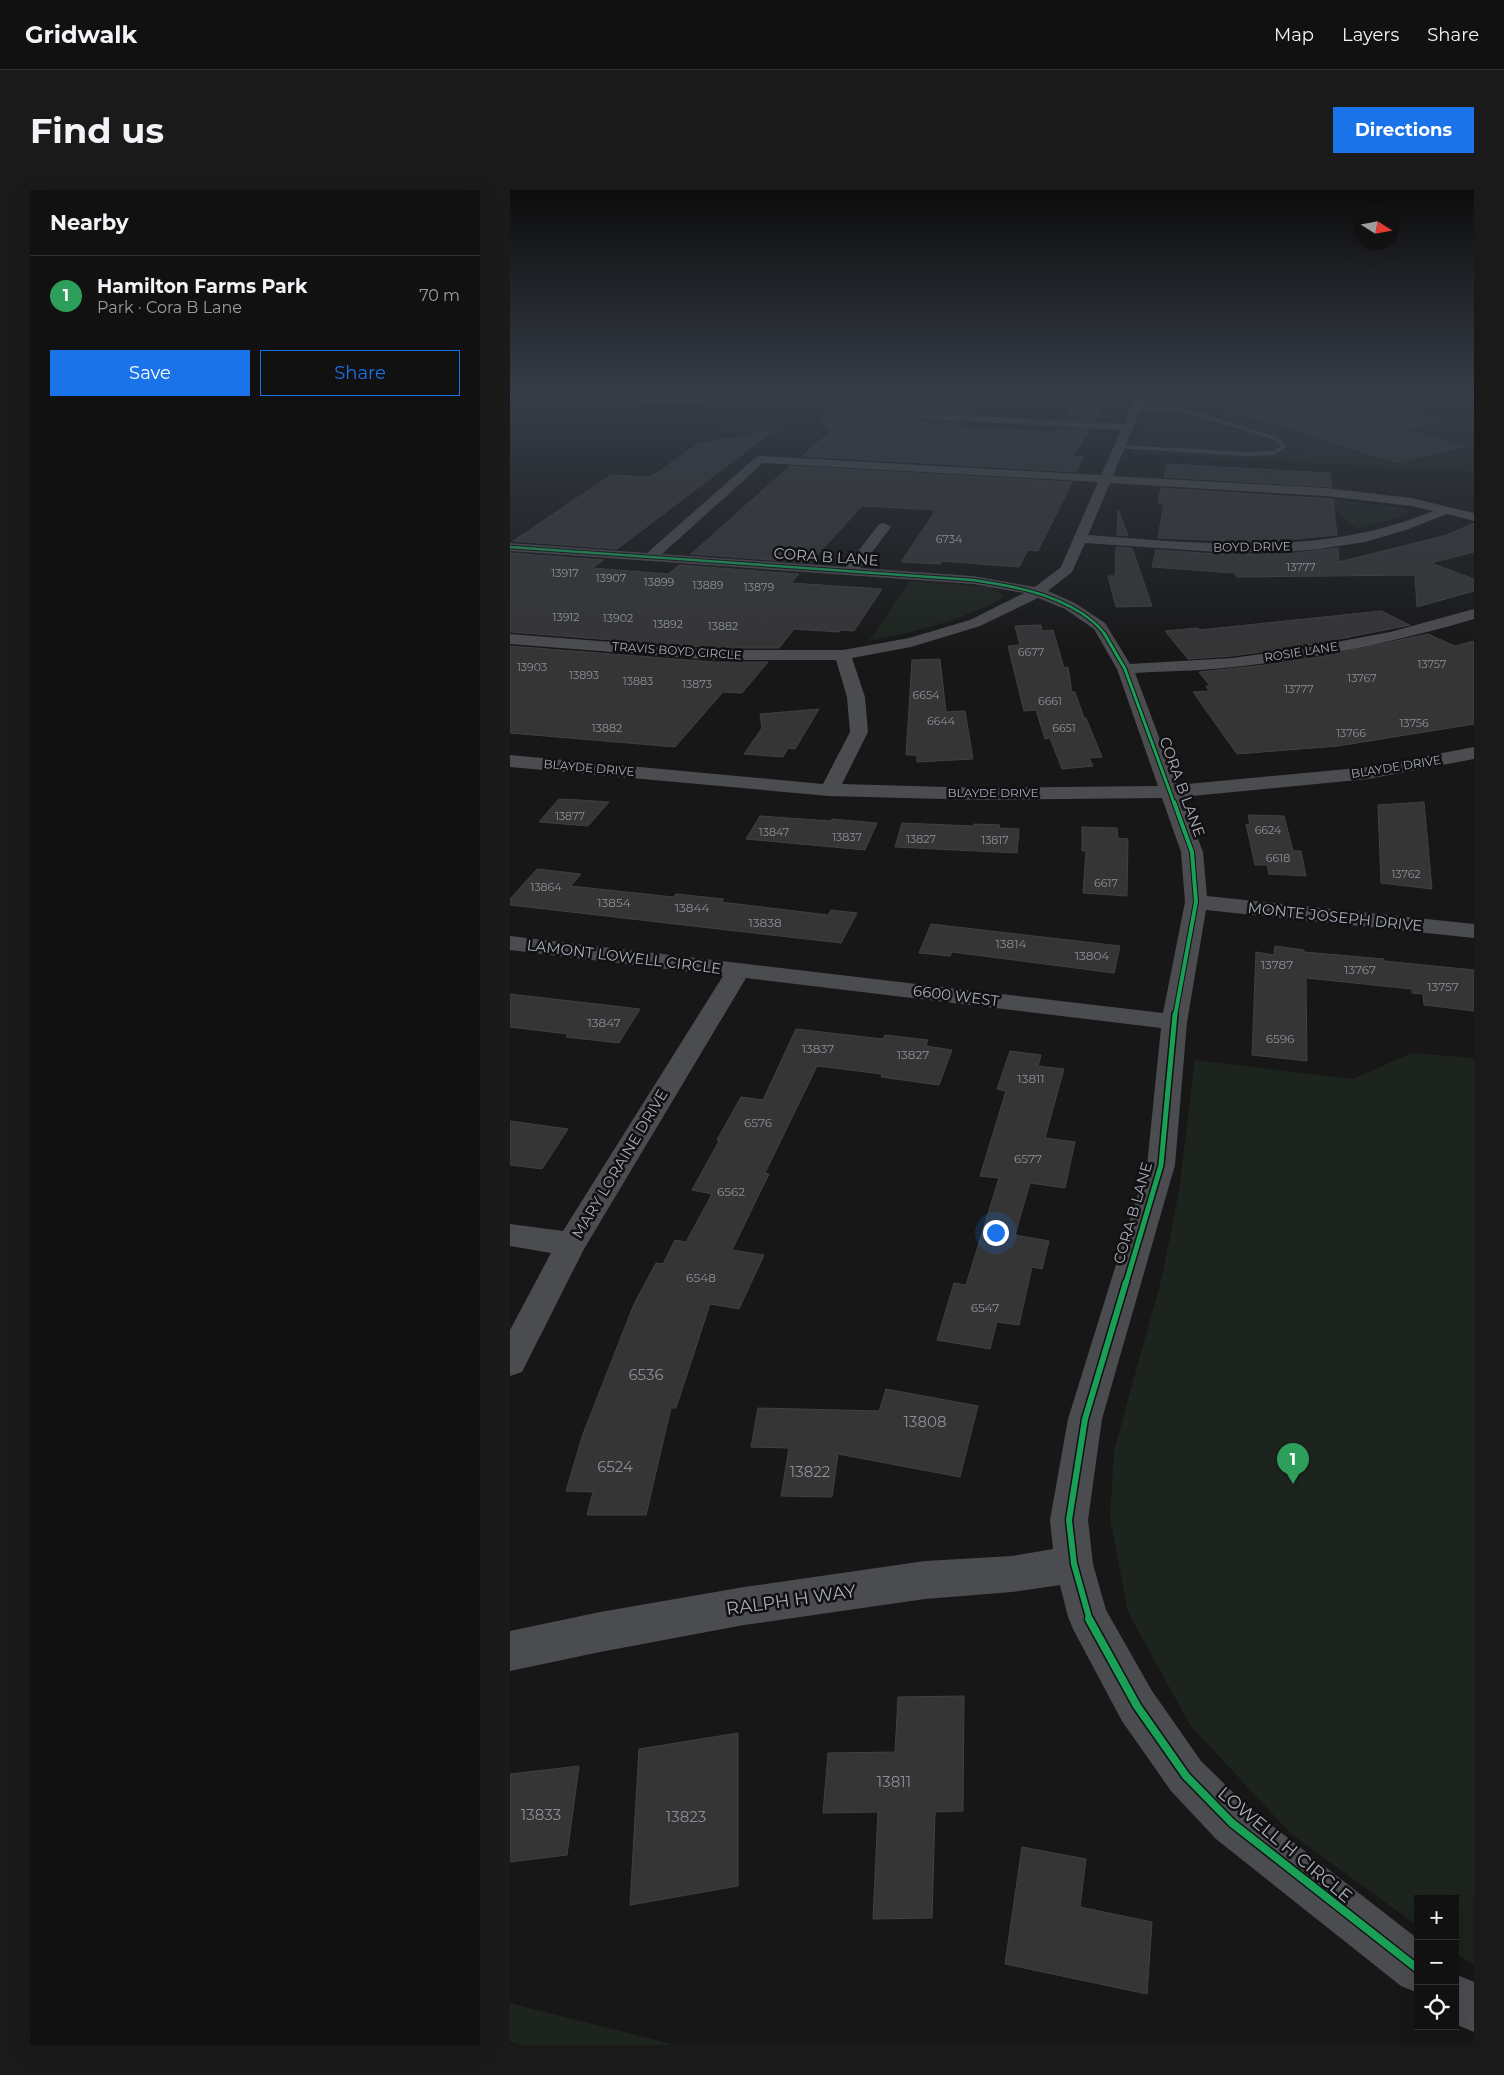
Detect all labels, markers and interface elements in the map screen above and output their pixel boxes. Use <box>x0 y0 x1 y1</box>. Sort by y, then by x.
text: Gridwalk <box>25 20 137 49</box>
text: Map <box>1274 24 1314 46</box>
text: Layers <box>1342 24 1399 46</box>
text: Share <box>1427 24 1479 46</box>
button: Directions <box>1333 107 1474 153</box>
text: Find us <box>30 109 164 152</box>
north arrow <box>1354 205 1399 250</box>
text: Nearby <box>50 210 129 235</box>
text: Hamilton Farms Park <box>97 275 307 298</box>
text: 1 <box>63 286 69 305</box>
text: 70 m <box>419 286 460 305</box>
text: Park · Cora B Lane <box>97 298 242 317</box>
button: Save <box>50 350 250 396</box>
button: Share <box>260 350 460 396</box>
house number: 6734 <box>936 532 963 546</box>
street label: BOYD DRIVE <box>1213 538 1291 555</box>
street label: CORA B LANE <box>773 543 879 570</box>
house number: 13777 <box>1286 560 1316 574</box>
house number: 13917 <box>551 566 579 580</box>
house number: 13907 <box>596 571 626 585</box>
house number: 13899 <box>644 575 675 589</box>
house number: 13889 <box>693 578 724 592</box>
house number: 13879 <box>744 580 774 594</box>
house number: 13912 <box>552 610 580 624</box>
house number: 13902 <box>603 611 633 625</box>
house number: 13892 <box>653 617 683 631</box>
house number: 13882 <box>708 619 738 633</box>
street label: TRAVIS BOYD CIRCLE <box>612 638 742 663</box>
street label: ROSIE LANE <box>1263 638 1339 665</box>
house number: 6677 <box>1018 645 1044 659</box>
house number: 13757 <box>1418 657 1446 671</box>
house number: 13903 <box>517 660 547 674</box>
house number: 13893 <box>569 668 599 682</box>
house number: 13767 <box>1347 671 1377 685</box>
house number: 13883 <box>623 674 653 688</box>
house number: 13873 <box>682 677 712 691</box>
house number: 13777 <box>1284 682 1314 696</box>
house number: 6654 <box>913 688 940 702</box>
house number: 6661 <box>1038 694 1062 708</box>
house number: 6644 <box>927 714 956 728</box>
house number: 13756 <box>1399 716 1429 730</box>
house number: 13882 <box>592 721 622 735</box>
house number: 6651 <box>1052 721 1076 735</box>
house number: 13766 <box>1336 726 1366 740</box>
street label: CORA B LANE <box>1156 734 1209 840</box>
street label: BLAYDE DRIVE <box>1350 752 1442 781</box>
street label: BLAYDE DRIVE <box>543 756 635 779</box>
street label: BLAYDE DRIVE <box>948 785 1038 800</box>
house number: 13877 <box>555 809 585 823</box>
house number: 6624 <box>1255 823 1282 837</box>
house number: 13847 <box>759 825 789 839</box>
house number: 13837 <box>832 830 862 844</box>
house number: 13827 <box>906 832 936 846</box>
house number: 13817 <box>981 833 1009 847</box>
house number: 6618 <box>1266 851 1290 865</box>
house number: 13762 <box>1391 867 1421 881</box>
house number: 6617 <box>1094 876 1118 890</box>
house number: 13864 <box>530 880 562 894</box>
house number: 13854 <box>597 895 631 910</box>
street label: MONTE JOSEPH DRIVE <box>1247 898 1423 935</box>
house number: 13844 <box>675 900 709 915</box>
house number: 13838 <box>748 915 782 930</box>
street label: LAMONT LOWELL CIRCLE <box>526 935 722 978</box>
house number: 13814 <box>995 936 1027 951</box>
house number: 13804 <box>1075 948 1109 963</box>
house number: 13787 <box>1261 957 1293 972</box>
house number: 13767 <box>1344 962 1376 977</box>
house number: 13757 <box>1427 979 1459 994</box>
street label: 6600 WEST <box>912 981 1000 1010</box>
house number: 13847 <box>587 1015 621 1030</box>
house number: 6596 <box>1266 1031 1294 1046</box>
house number: 13837 <box>802 1041 834 1056</box>
house number: 13827 <box>897 1047 929 1062</box>
house number: 13811 <box>1017 1071 1045 1086</box>
street label: MARY LORAINE DRIVE <box>568 1086 672 1242</box>
house number: 6576 <box>744 1115 772 1130</box>
house number: 6577 <box>1014 1151 1042 1166</box>
street label: CORA B LANE <box>1109 1160 1156 1266</box>
house number: 6562 <box>717 1184 745 1199</box>
your location <box>983 1220 1009 1246</box>
house number: 6548 <box>686 1270 716 1285</box>
house number: 6547 <box>971 1300 999 1315</box>
house number: 6536 <box>628 1365 664 1384</box>
house number: 13808 <box>904 1412 946 1431</box>
pin: 1 <box>1277 1443 1309 1484</box>
house number: 6524 <box>597 1457 633 1476</box>
house number: 13822 <box>790 1462 830 1481</box>
street label: RALPH H WAY <box>725 1580 858 1620</box>
house number: 13811 <box>877 1772 911 1791</box>
street label: LOWELL H CIRCLE <box>1213 1782 1357 1908</box>
house number: 13833 <box>521 1805 561 1824</box>
house number: 13823 <box>666 1807 706 1826</box>
map controls <box>1414 1895 1459 2030</box>
button: + <box>1414 1895 1459 1940</box>
button: − <box>1414 1940 1459 1985</box>
button: locate <box>1414 1985 1459 2030</box>

